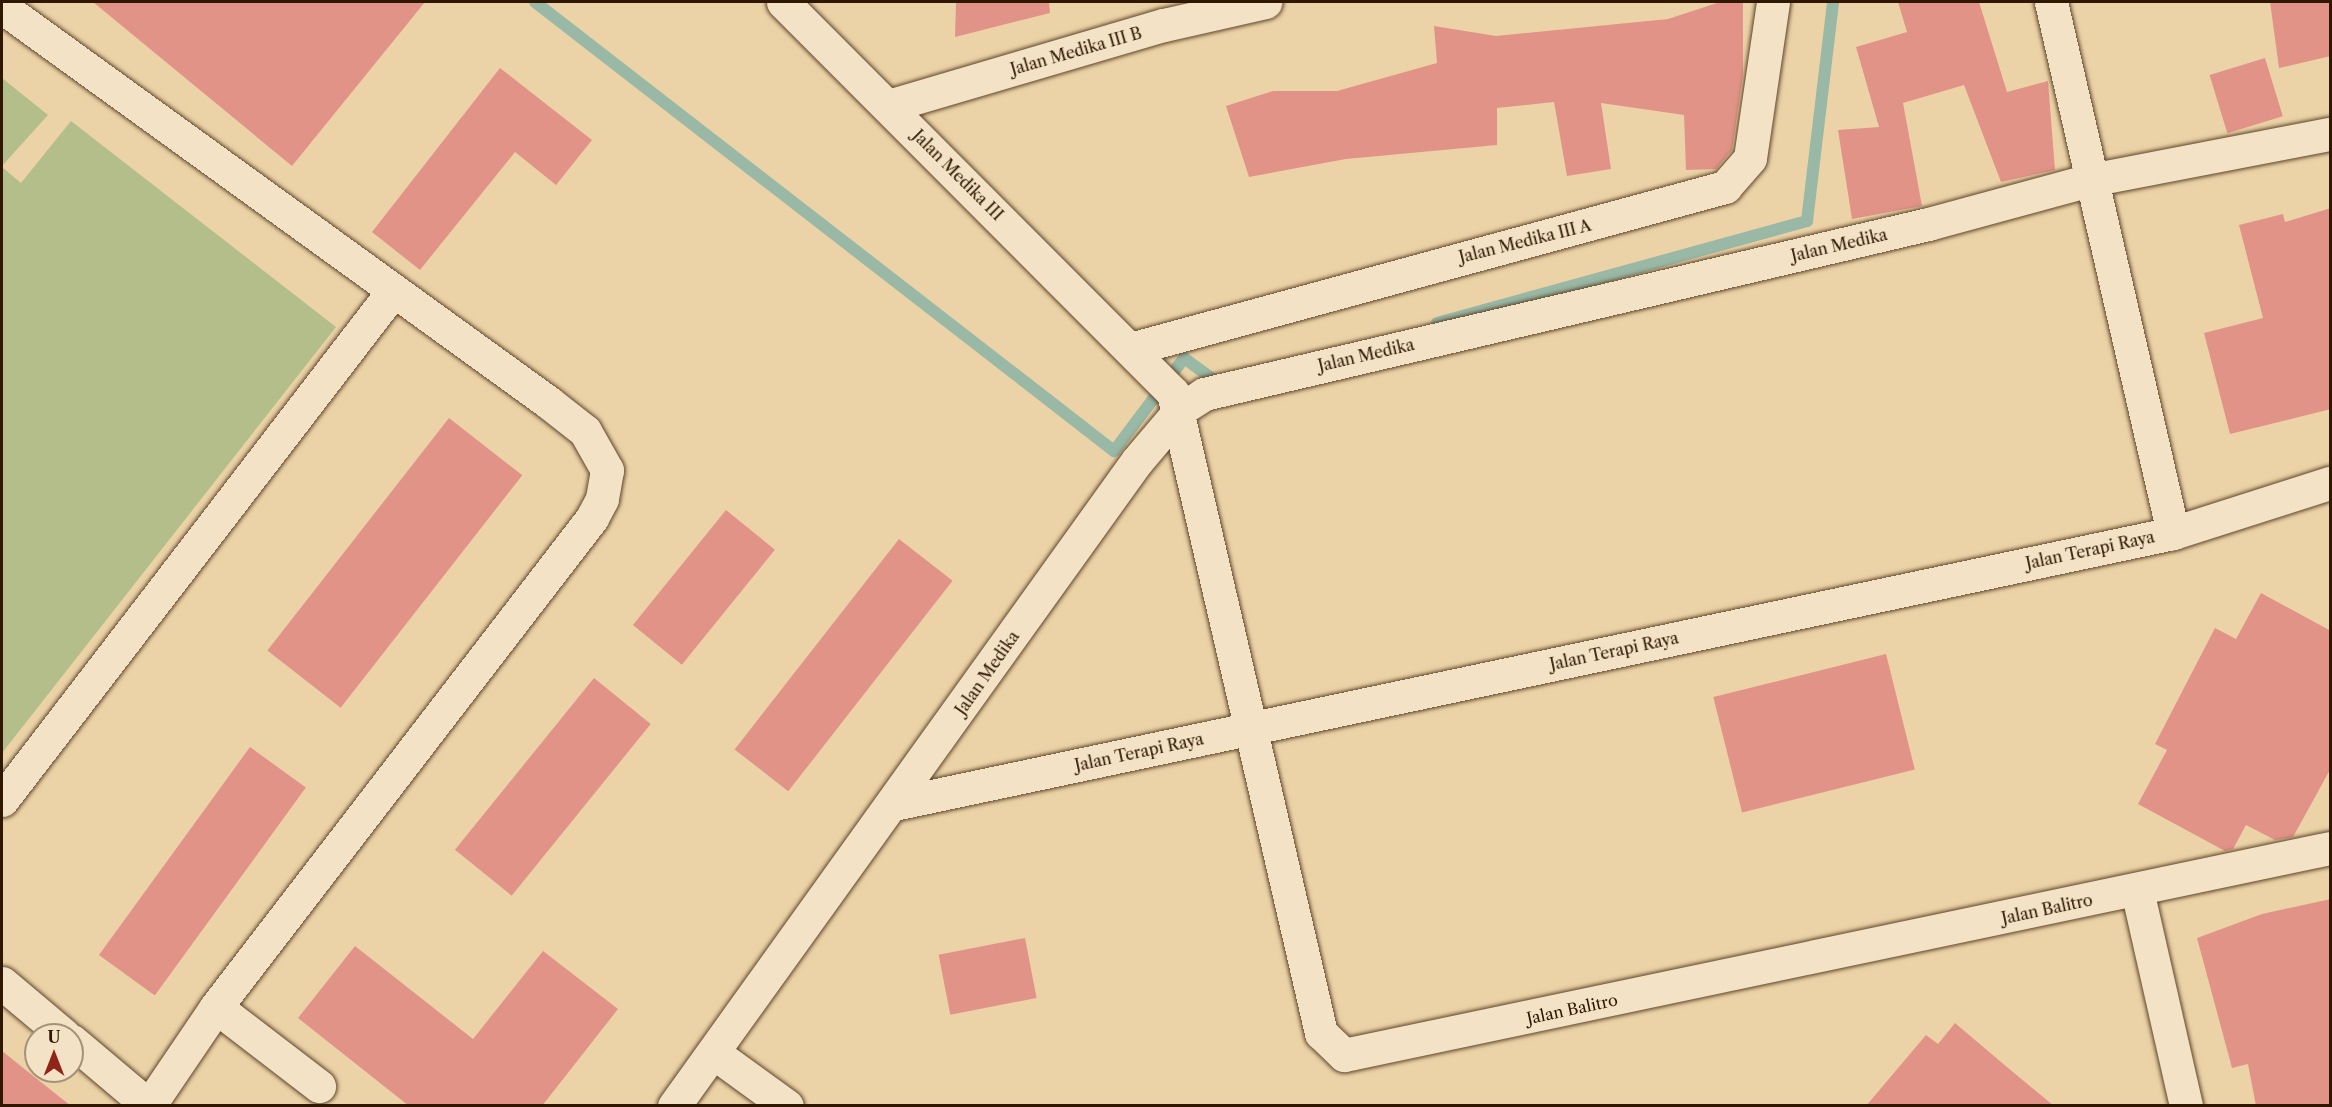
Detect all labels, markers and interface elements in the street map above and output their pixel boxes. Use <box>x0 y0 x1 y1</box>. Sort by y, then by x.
street label: Jalan Medika III B <box>1008 23 1144 79</box>
street label: Jalan Medika III <box>909 126 1007 224</box>
street label: Jalan Medika III A <box>1456 215 1594 267</box>
street label: Jalan Medika <box>1789 225 1889 265</box>
street label: Jalan Medika <box>1316 335 1416 375</box>
street label: Jalan Terapi Raya <box>2024 527 2156 573</box>
street label: Jalan Medika <box>951 627 1023 719</box>
street label: Jalan Terapi Raya <box>1548 628 1680 674</box>
street label: Jalan Terapi Raya <box>1073 729 1205 775</box>
street label: Jalan Balitro <box>2000 890 2094 928</box>
street label: Jalan Balitro <box>1525 990 1619 1028</box>
north arrow <box>24 1023 84 1083</box>
text: U <box>48 1027 61 1047</box>

